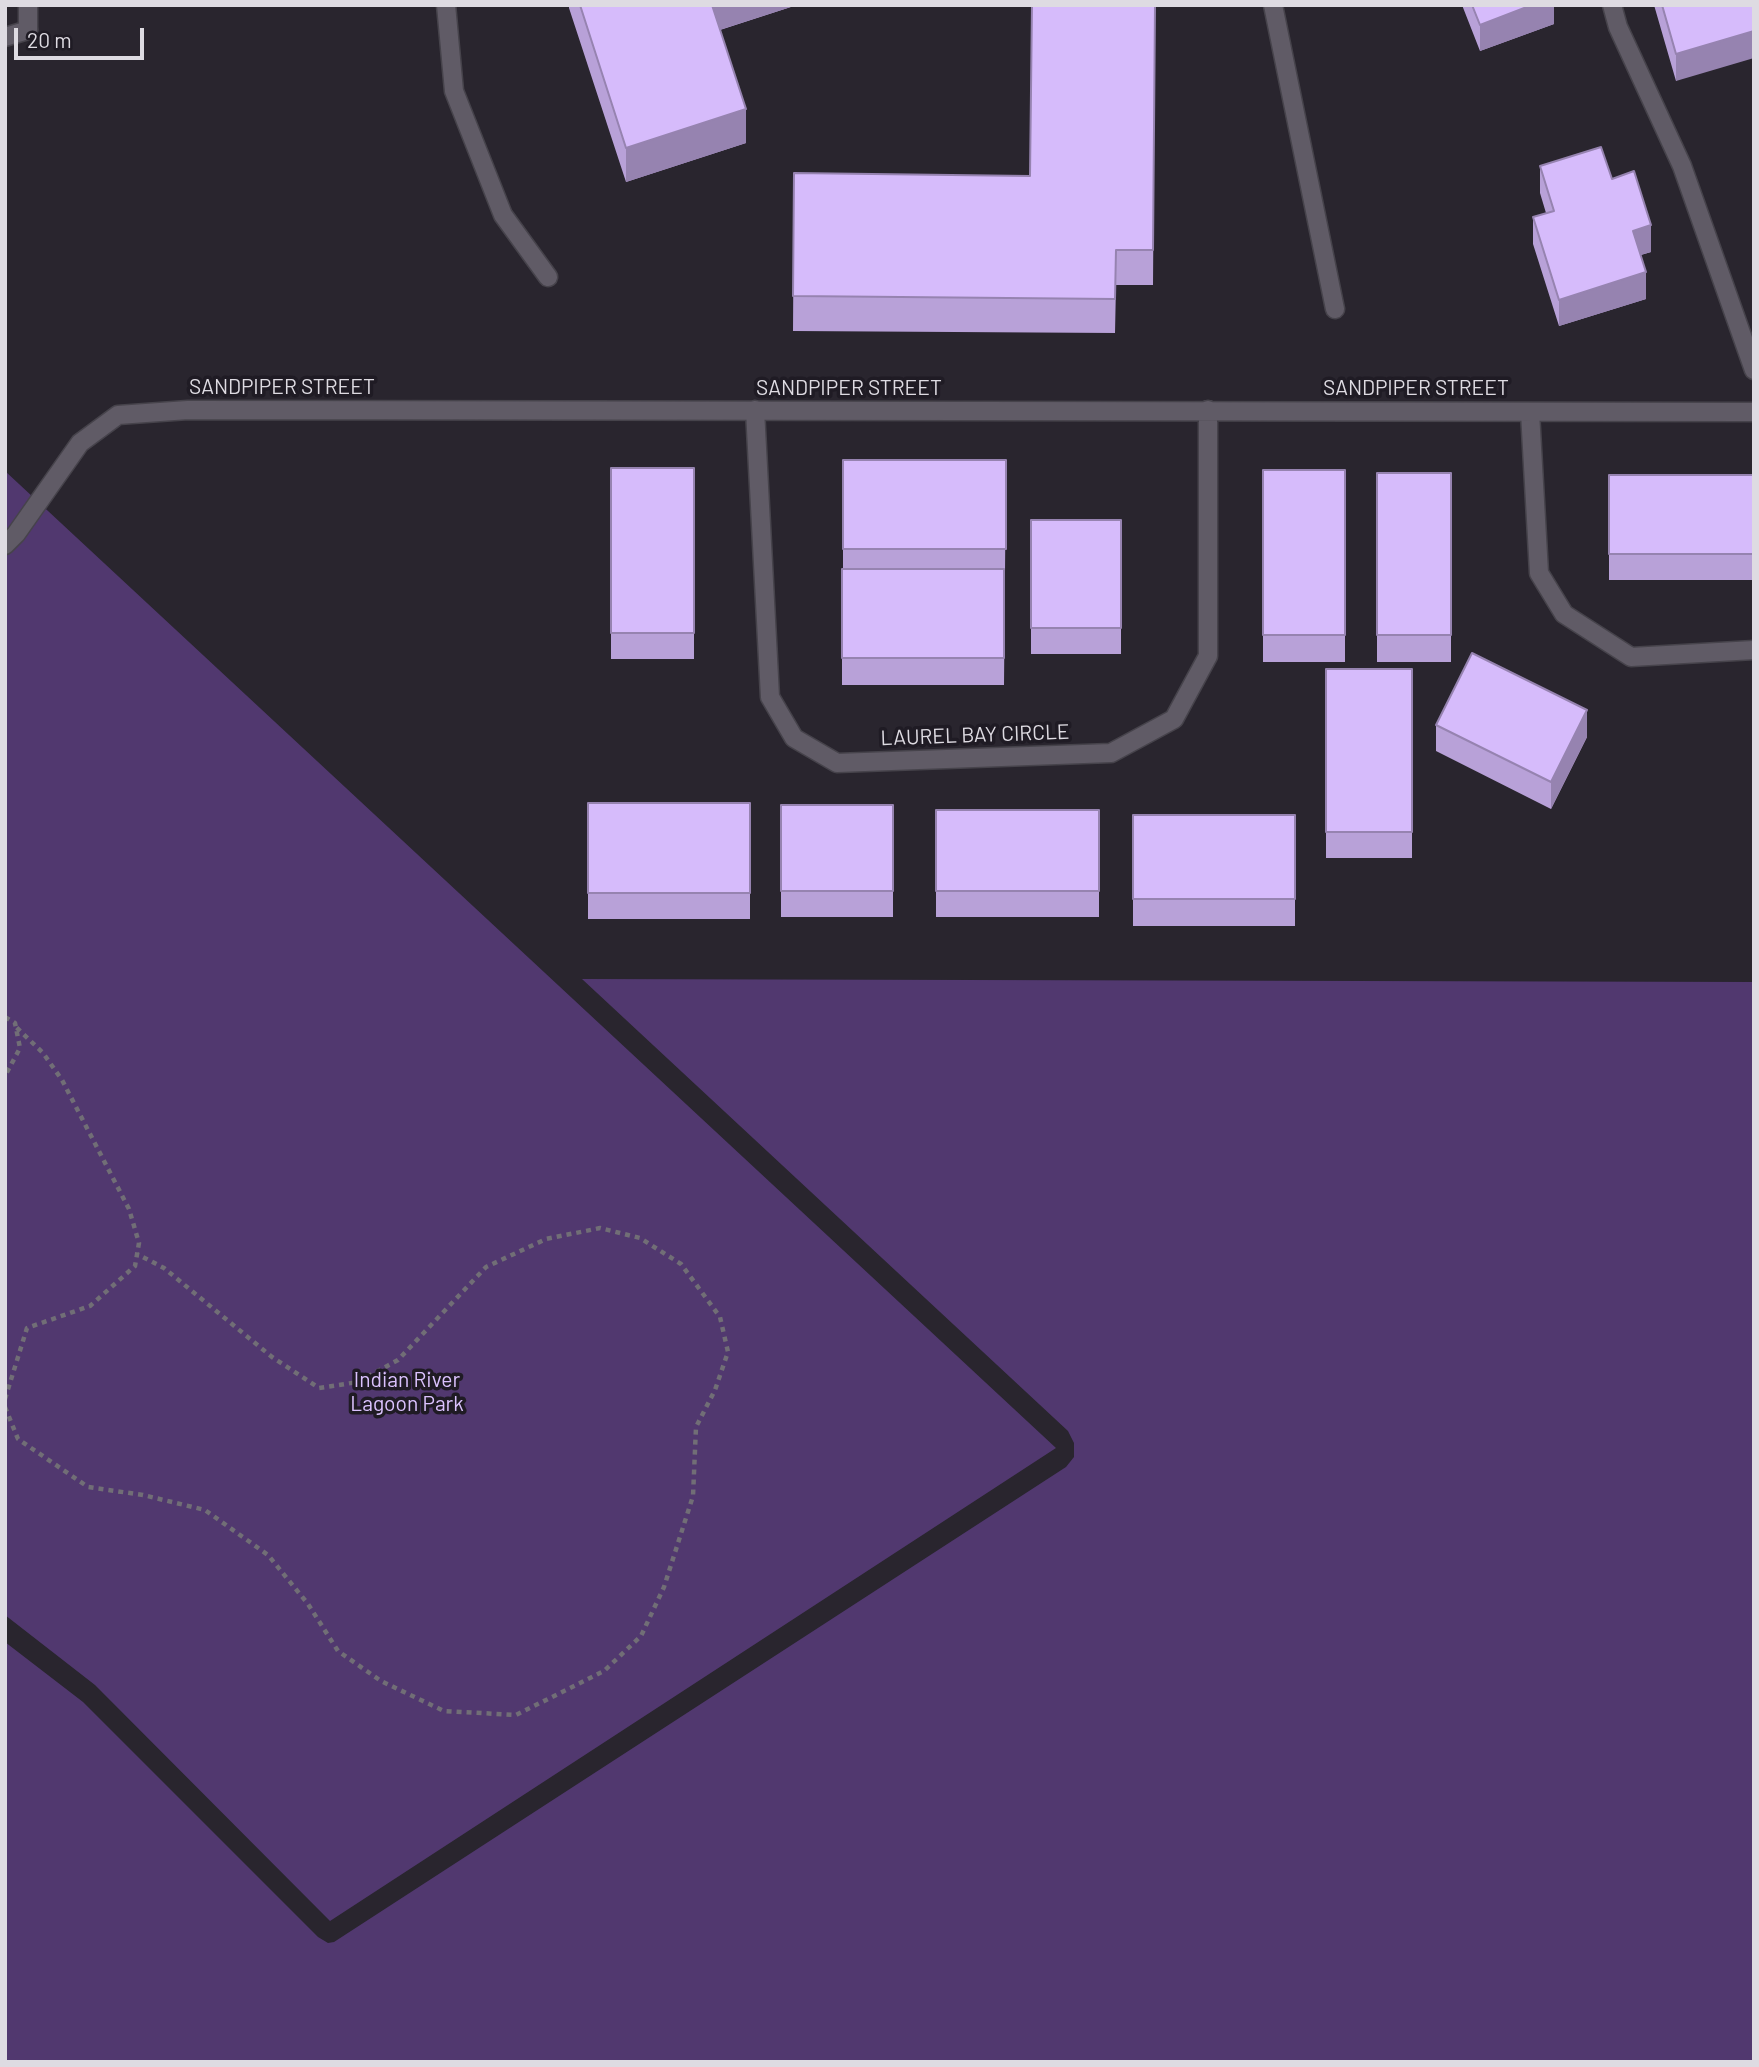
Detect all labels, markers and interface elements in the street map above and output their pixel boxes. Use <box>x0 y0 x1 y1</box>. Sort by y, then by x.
scale bar <box>18 14 147 58</box>
text: 20 m <box>27 27 72 52</box>
street label: SANDPIPER STREET <box>189 374 375 400</box>
street label: SANDPIPER STREET <box>756 375 942 401</box>
street label: SANDPIPER STREET <box>1323 375 1509 401</box>
street label: LAUREL BAY CIRCLE <box>880 719 1070 751</box>
park label: Indian River Lagoon Park <box>350 1367 464 1417</box>

